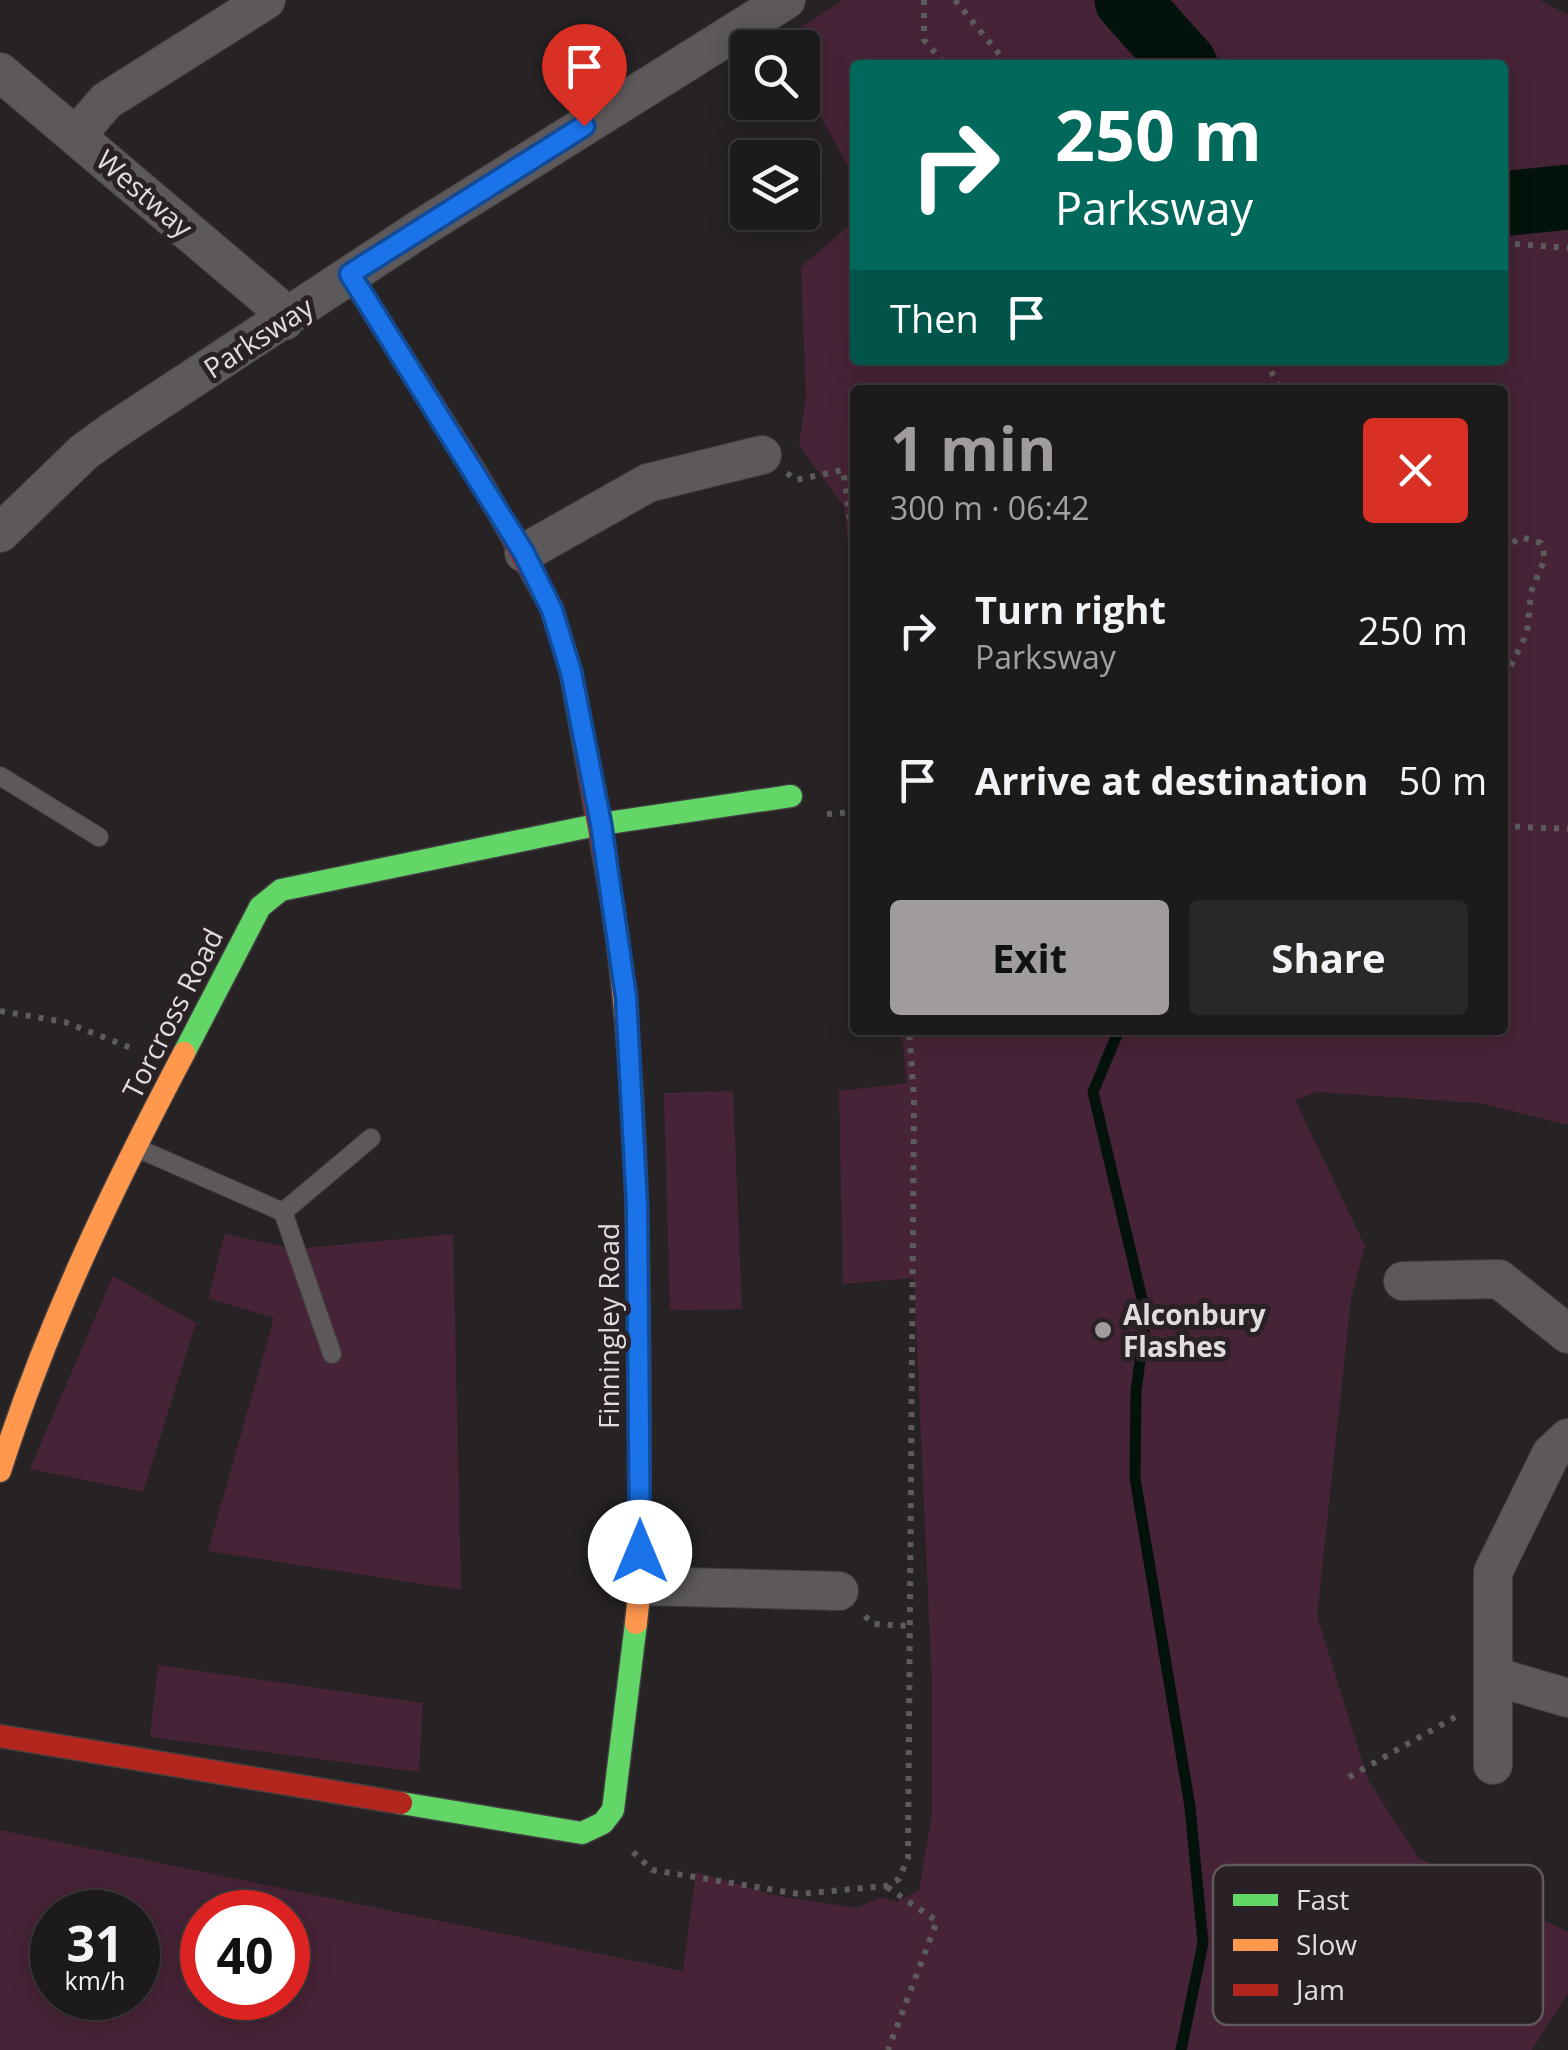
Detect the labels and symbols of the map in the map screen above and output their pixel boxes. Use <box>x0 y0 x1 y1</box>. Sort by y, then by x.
pin <box>542 24 627 127</box>
street label: Westway <box>89 141 202 246</box>
street label: Parksway <box>196 287 321 386</box>
street label: Torcross Road <box>113 921 231 1105</box>
street label: Finningley Road <box>589 1223 627 1429</box>
place label: Alconbury Flashes <box>1123 1295 1266 1365</box>
marker: Alconbury Flashes <box>1092 1319 1114 1341</box>
position arrow <box>588 1500 692 1604</box>
legend <box>1213 1865 1543 2025</box>
text: Fast <box>1296 1880 1349 1918</box>
speed limit sign: 40 <box>180 1890 310 2020</box>
text: Slow <box>1296 1925 1357 1963</box>
text: Jam <box>1293 1970 1345 2008</box>

